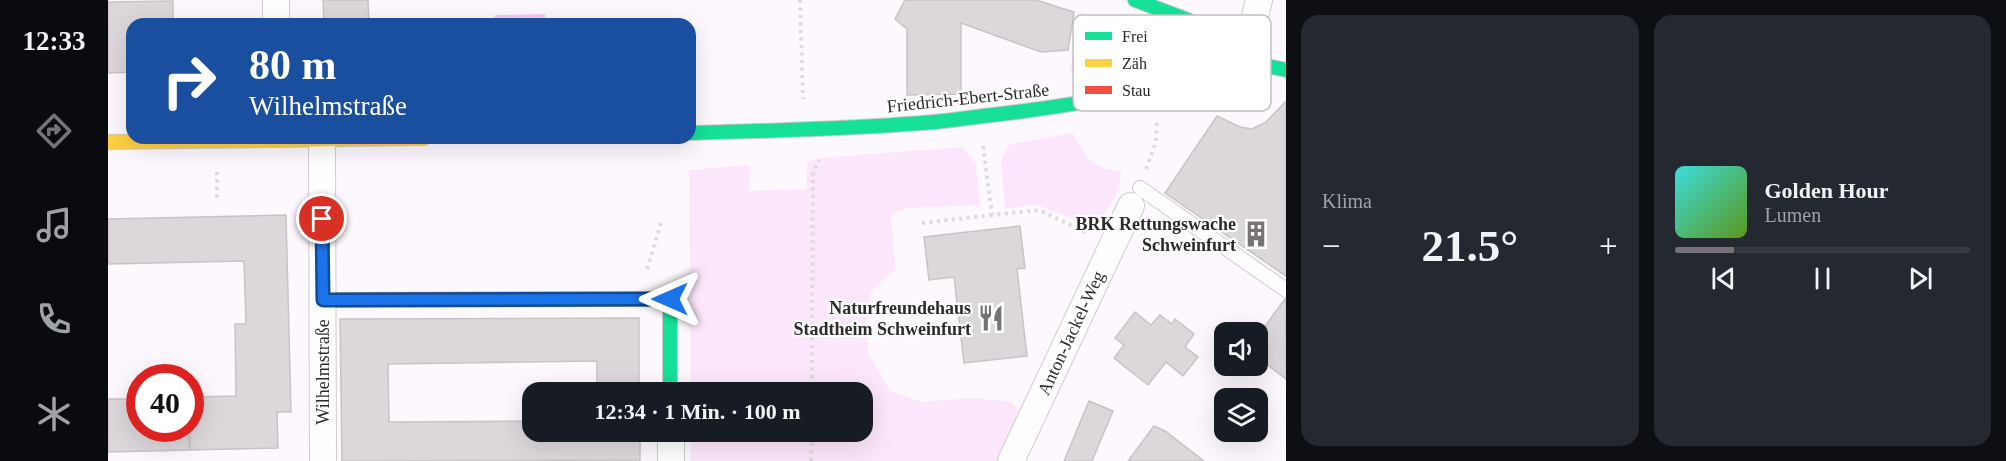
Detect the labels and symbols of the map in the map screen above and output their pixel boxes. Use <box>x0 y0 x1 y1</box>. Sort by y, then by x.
legend <box>1073 15 1271 111</box>
text: Frei <box>1122 28 1148 45</box>
text: Zäh <box>1122 55 1147 72</box>
street label: Friedrich-Ebert-Straße <box>886 80 1050 116</box>
text: Stau <box>1122 82 1150 99</box>
pin <box>296 193 347 244</box>
place label: BRK Rettungswache Schweinfurt <box>1076 214 1236 255</box>
building icon: BRK Rettungswache Schweinfurt <box>1241 219 1271 249</box>
position arrow <box>638 267 702 331</box>
street label: Anton-Jackel-Weg <box>1034 268 1108 398</box>
place label: Naturfreundehaus Stadtheim Schweinfurt <box>793 298 971 339</box>
restaurant icon: Naturfreundehaus Stadtheim Schweinfurt <box>976 303 1006 333</box>
street label: Wilhelmstraße <box>313 319 333 425</box>
speed limit sign: 40 <box>126 364 204 442</box>

